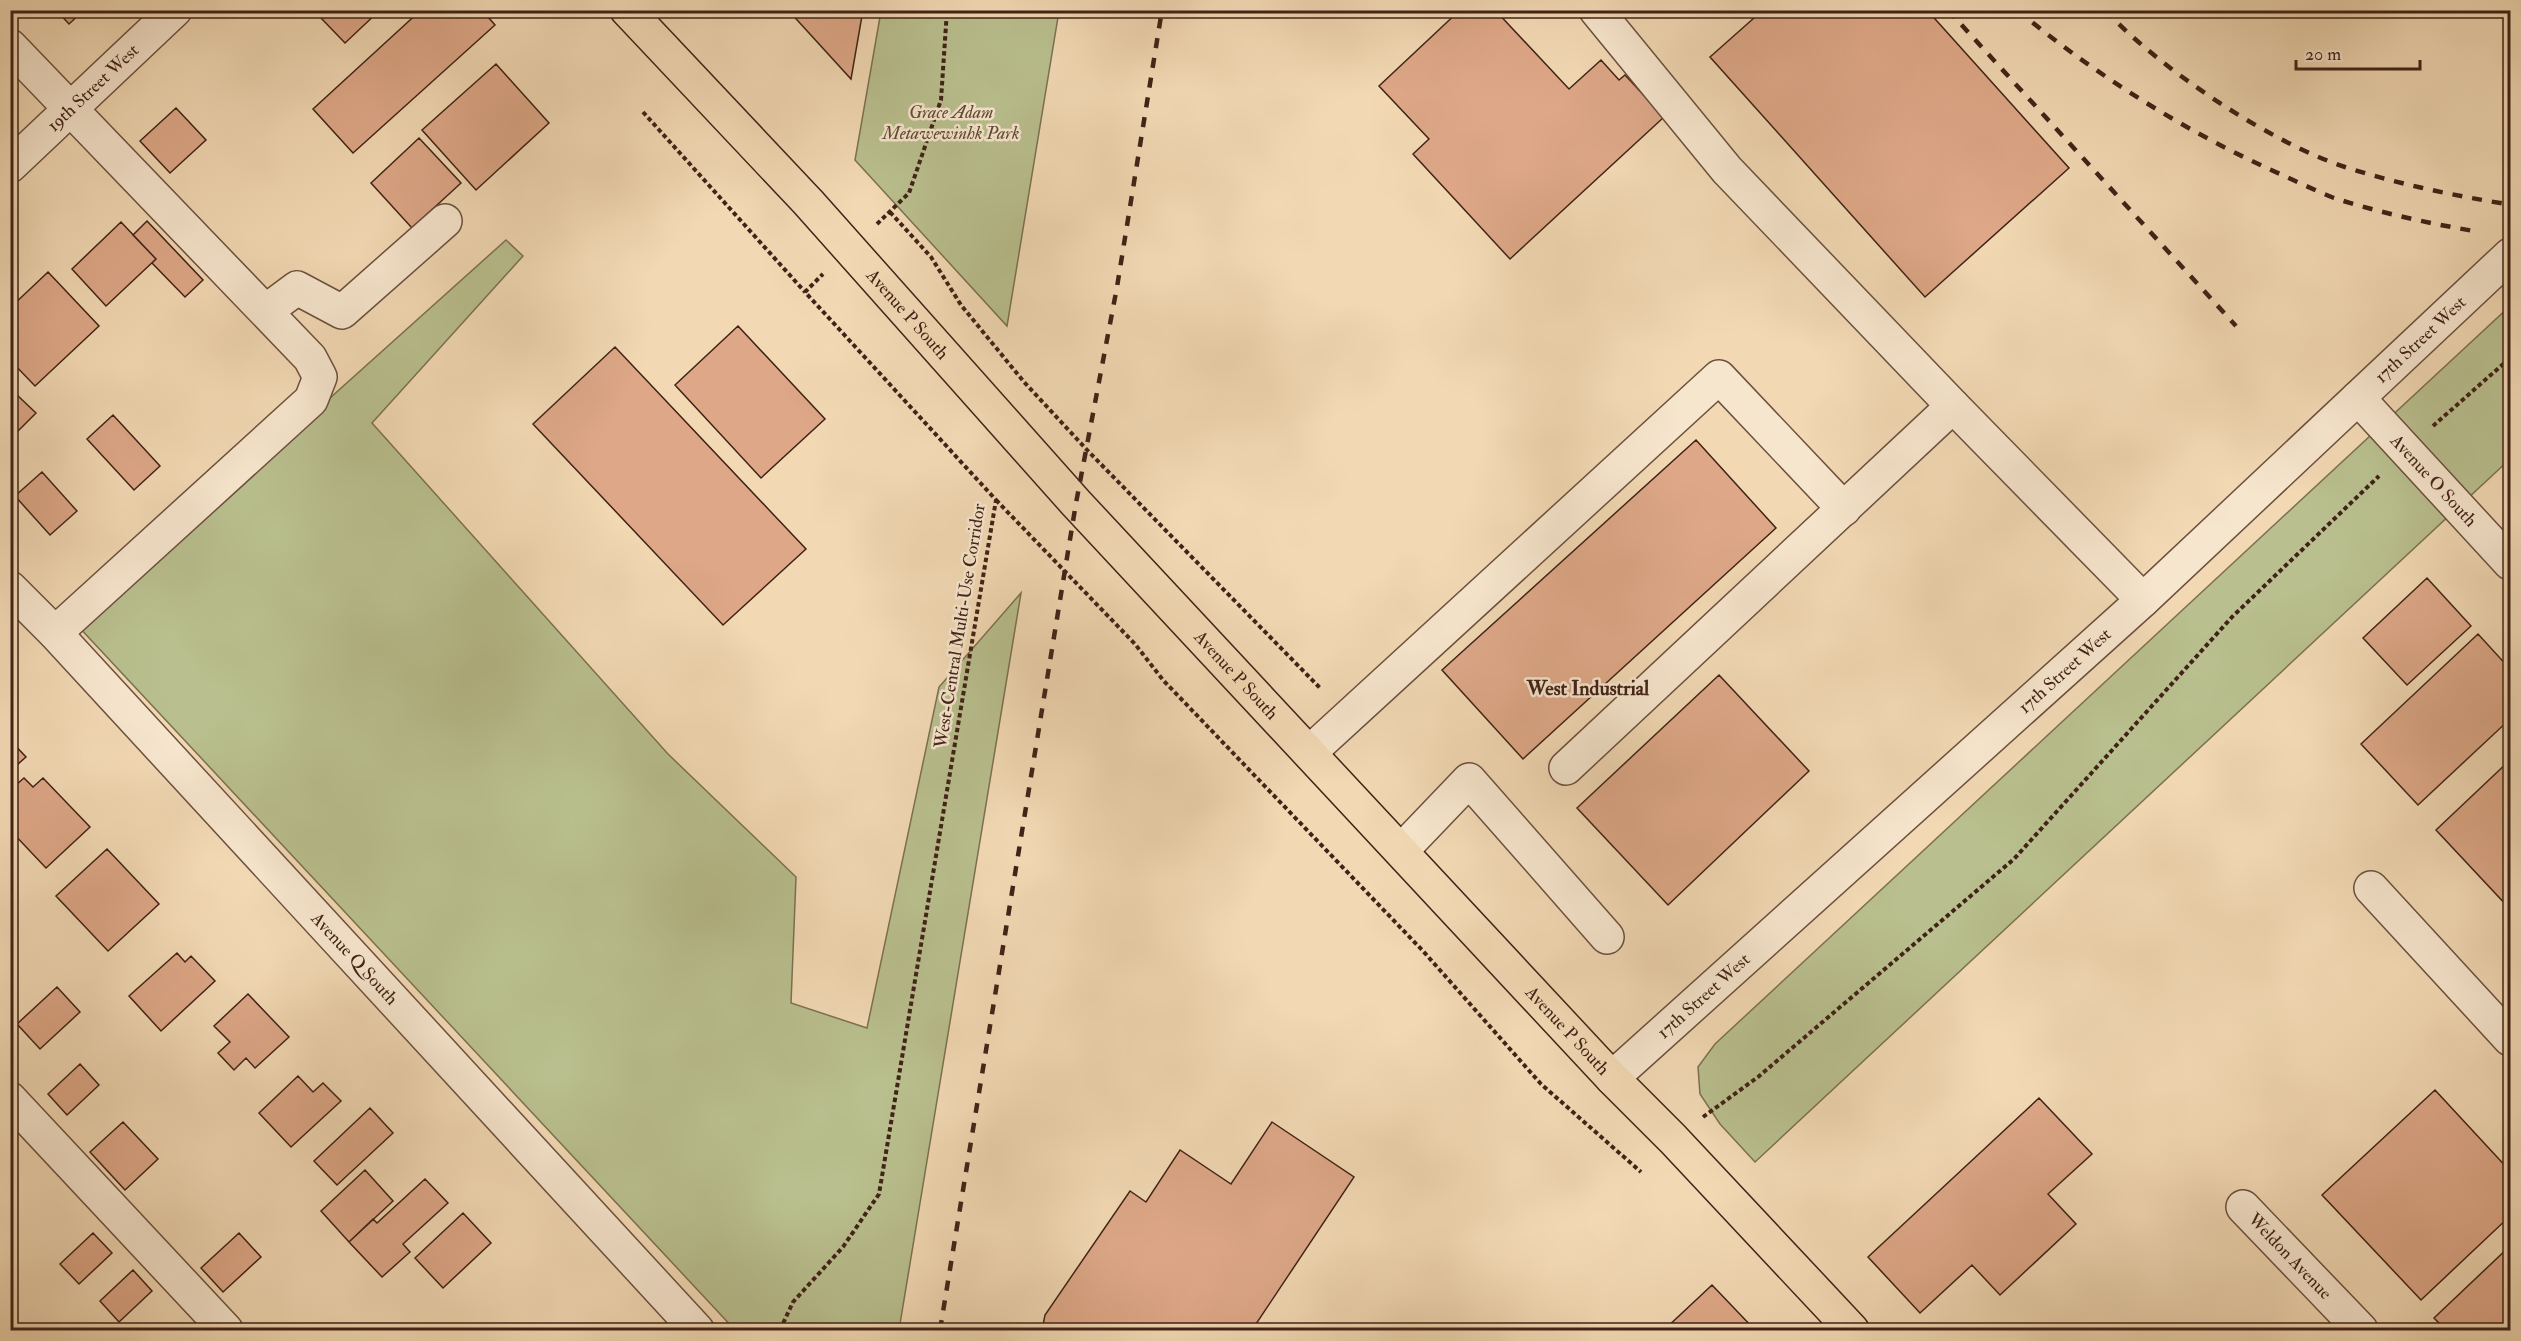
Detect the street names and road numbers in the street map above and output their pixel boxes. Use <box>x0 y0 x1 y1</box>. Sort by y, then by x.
street label: 19th Street West <box>42 39 144 137</box>
street label: Avenue P South <box>861 263 955 365</box>
street label: 17th Street West <box>2370 291 2471 388</box>
street label: Avenue O South <box>2385 429 2483 532</box>
street label: West-Central Multi-Use Corridor <box>929 502 991 751</box>
street label: 17th Street West <box>2013 623 2116 718</box>
street label: Avenue P South <box>1189 625 1284 725</box>
street label: Avenue Q South <box>306 906 404 1010</box>
street label: 17th Street West <box>1652 948 1755 1043</box>
street label: Avenue P South <box>1520 980 1615 1080</box>
street label: Weldon Avenue <box>2242 1207 2337 1305</box>

